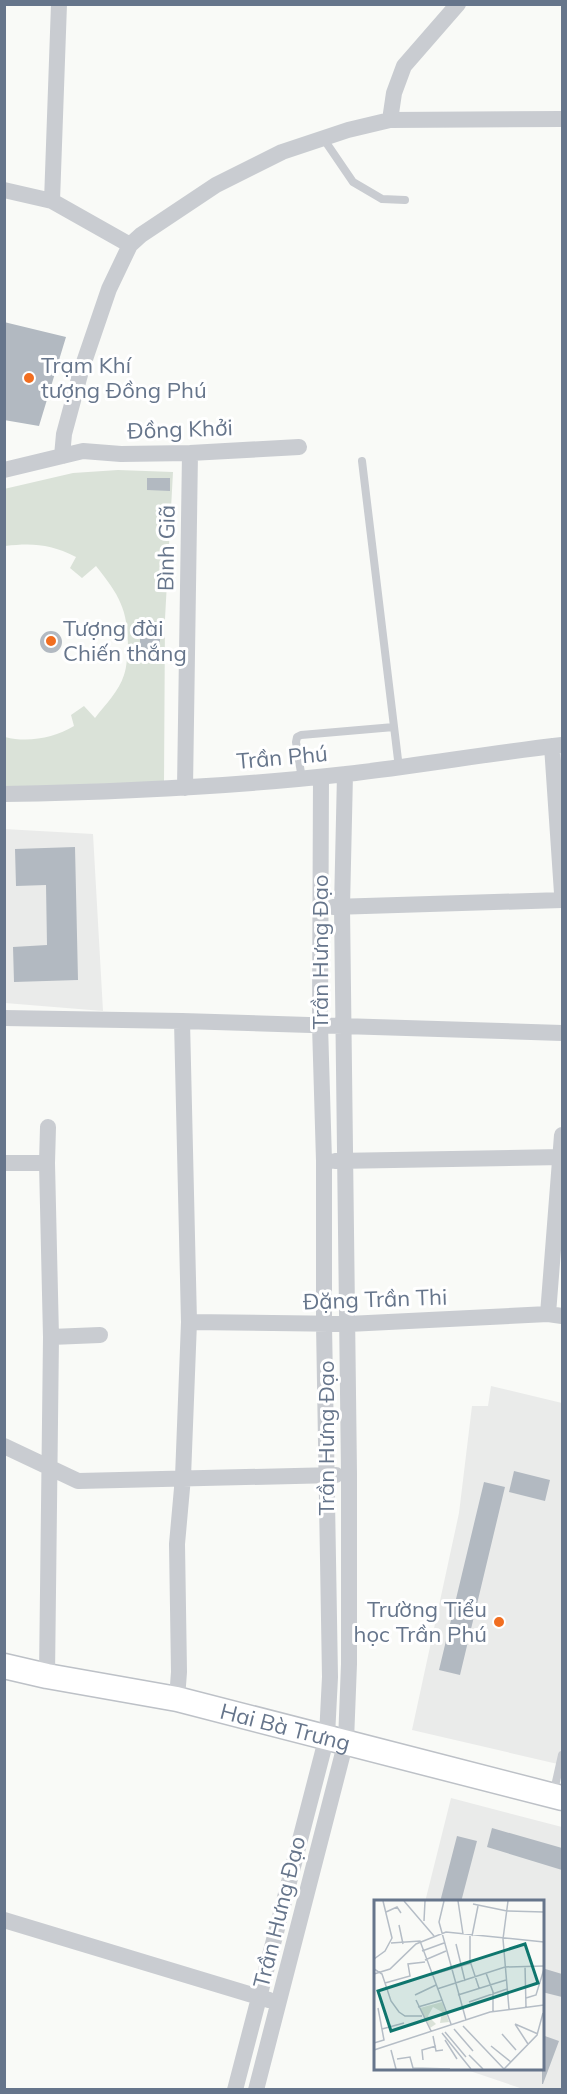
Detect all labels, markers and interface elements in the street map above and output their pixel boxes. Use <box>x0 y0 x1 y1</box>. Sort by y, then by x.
place label: Trạm Khí tượng Đồng Phú <box>41 351 207 404</box>
marker: Trạm Khí tượng Đồng Phú <box>22 371 36 385</box>
street label: Đồng Khởi <box>127 413 233 445</box>
street label: Bình Giã <box>151 505 181 591</box>
place label: Tượng đài Chiến thắng <box>63 614 187 667</box>
marker: Tượng đài Chiến thắng <box>44 634 58 648</box>
street label: Trần Phú <box>235 739 329 775</box>
street label: Trần Hưng Đạo <box>306 874 334 1030</box>
street label: Đặng Trần Thi <box>302 1282 448 1316</box>
street label: Trần Hưng Đạo <box>312 1360 340 1516</box>
place label: Trường Tiểu học Trần Phú <box>354 1595 487 1648</box>
marker: Trường Tiểu học Trần Phú <box>492 1615 506 1629</box>
street label: Hai Bà Trưng <box>217 1697 353 1757</box>
street label: Trần Hưng Đạo <box>247 1833 311 1991</box>
inset map <box>374 1900 543 2070</box>

